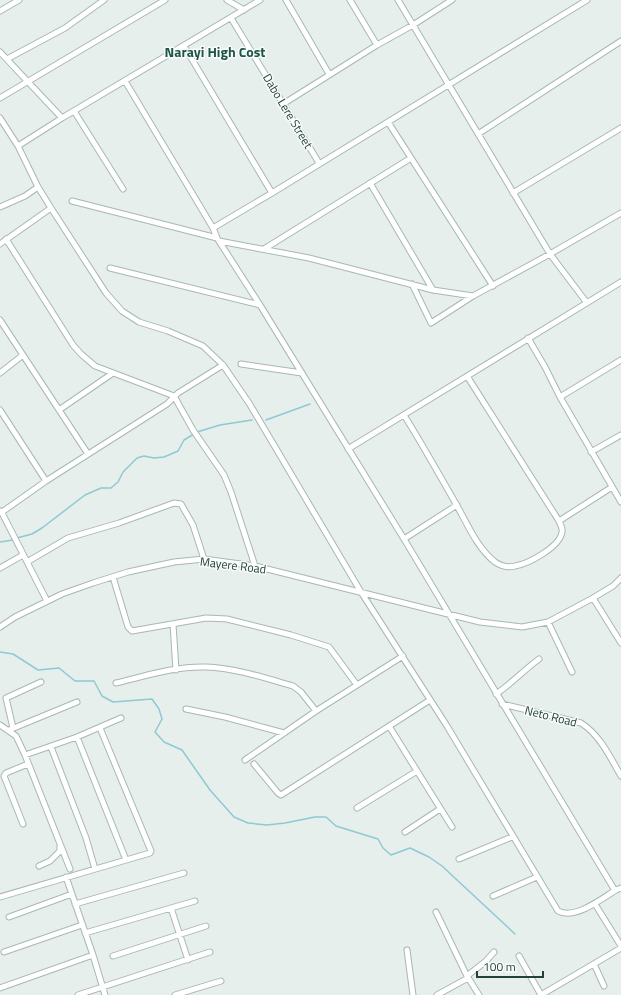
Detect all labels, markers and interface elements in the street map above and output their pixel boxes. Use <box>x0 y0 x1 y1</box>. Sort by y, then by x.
district label: Narayi High Cost <box>165 41 265 62</box>
street label: Dabo Lere Street <box>258 70 318 153</box>
street label: Mayere Road <box>199 552 267 578</box>
street label: Neto Road <box>523 700 579 732</box>
scale bar <box>477 953 543 979</box>
text: 100 m <box>483 957 516 976</box>

